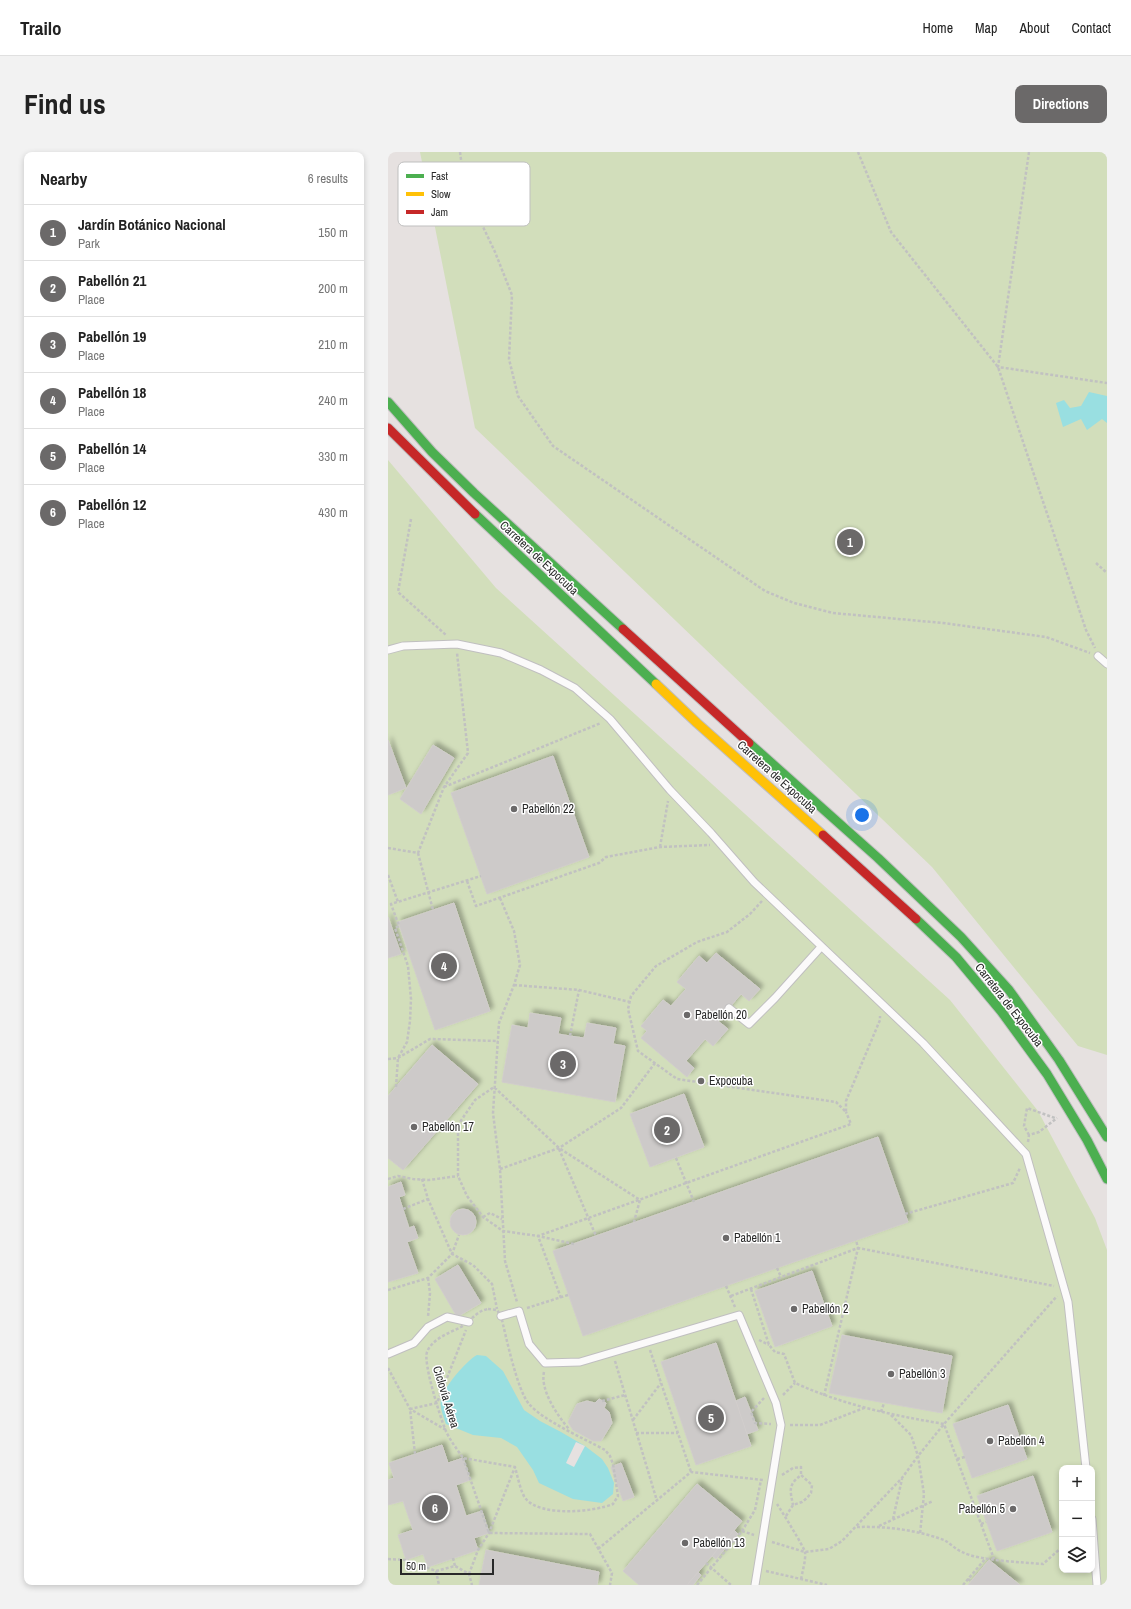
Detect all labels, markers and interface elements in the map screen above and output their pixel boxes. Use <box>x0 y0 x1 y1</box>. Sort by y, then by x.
text: Trailo <box>20 15 62 41</box>
text: Home <box>922 19 953 37</box>
text: Map <box>975 19 997 37</box>
text: About <box>1019 19 1049 37</box>
text: Contact <box>1071 19 1111 37</box>
text: Find us <box>24 85 106 123</box>
button: Directions <box>1015 85 1107 123</box>
legend <box>398 162 530 226</box>
text: Nearby <box>40 167 87 190</box>
text: Fast <box>431 169 449 183</box>
text: 6 results <box>308 170 348 187</box>
text: Slow <box>431 187 451 201</box>
text: Jam <box>431 205 448 219</box>
text: Jardín Botánico Nacional <box>78 214 226 235</box>
text: 1 <box>50 224 56 241</box>
text: 150 m <box>318 224 348 241</box>
text: Park <box>78 235 100 252</box>
text: Pabellón 21 <box>78 270 146 291</box>
text: 2 <box>50 280 56 297</box>
text: 200 m <box>318 280 348 297</box>
text: Place <box>78 291 105 308</box>
text: Pabellón 19 <box>78 326 146 347</box>
text: 3 <box>50 336 56 353</box>
text: 210 m <box>318 336 348 353</box>
text: Place <box>78 347 105 364</box>
text: Pabellón 18 <box>78 382 146 403</box>
text: 4 <box>50 392 56 409</box>
text: 240 m <box>318 392 348 409</box>
text: Place <box>78 403 105 420</box>
text: Pabellón 14 <box>78 438 146 459</box>
text: 5 <box>50 448 56 465</box>
text: 330 m <box>318 448 348 465</box>
text: Place <box>78 459 105 476</box>
text: Pabellón 12 <box>78 494 146 515</box>
text: 6 <box>50 504 56 521</box>
text: 430 m <box>318 504 348 521</box>
text: Place <box>78 515 105 532</box>
street label: Carretera de Expocuba <box>496 517 582 599</box>
pin: 1 <box>837 527 863 557</box>
street label: Carretera de Expocuba <box>734 737 821 817</box>
place label: Pabellón 22 <box>522 801 574 817</box>
marker: Pabellón 22 <box>509 804 519 814</box>
your location <box>852 805 872 825</box>
pin: 4 <box>431 951 457 981</box>
street label: Carretera de Expocuba <box>971 960 1047 1050</box>
place label: Pabellón 20 <box>695 1007 747 1023</box>
marker: Pabellón 20 <box>682 1010 692 1020</box>
pin: 3 <box>550 1049 576 1079</box>
place label: Expocuba <box>709 1073 753 1089</box>
marker: Expocuba <box>696 1076 706 1086</box>
pin: 2 <box>654 1115 680 1145</box>
place label: Pabellón 17 <box>422 1119 475 1135</box>
marker: Pabellón 17 <box>409 1122 419 1132</box>
place label: Pabellón 1 <box>734 1230 781 1246</box>
marker: Pabellón 1 <box>721 1233 731 1243</box>
place label: Pabellón 2 <box>802 1301 849 1317</box>
marker: Pabellón 2 <box>789 1304 799 1314</box>
street label: Ciclovía Aérea <box>429 1364 463 1430</box>
place label: Pabellón 3 <box>899 1366 946 1382</box>
marker: Pabellón 3 <box>886 1369 896 1379</box>
pin: 5 <box>698 1403 724 1433</box>
place label: Pabellón 4 <box>998 1433 1045 1449</box>
marker: Pabellón 4 <box>985 1436 995 1446</box>
map controls <box>1059 1465 1095 1573</box>
button: + <box>1059 1465 1095 1501</box>
pin: 6 <box>422 1493 448 1523</box>
place label: Pabellón 5 <box>958 1501 1006 1517</box>
button: − <box>1059 1501 1095 1537</box>
marker: Pabellón 5 <box>1008 1504 1018 1514</box>
place label: Pabellón 13 <box>693 1535 745 1551</box>
button: layers <box>1059 1537 1095 1573</box>
marker: Pabellón 13 <box>680 1538 690 1548</box>
scale bar <box>400 1557 494 1576</box>
text: 50 m <box>406 1559 426 1573</box>

